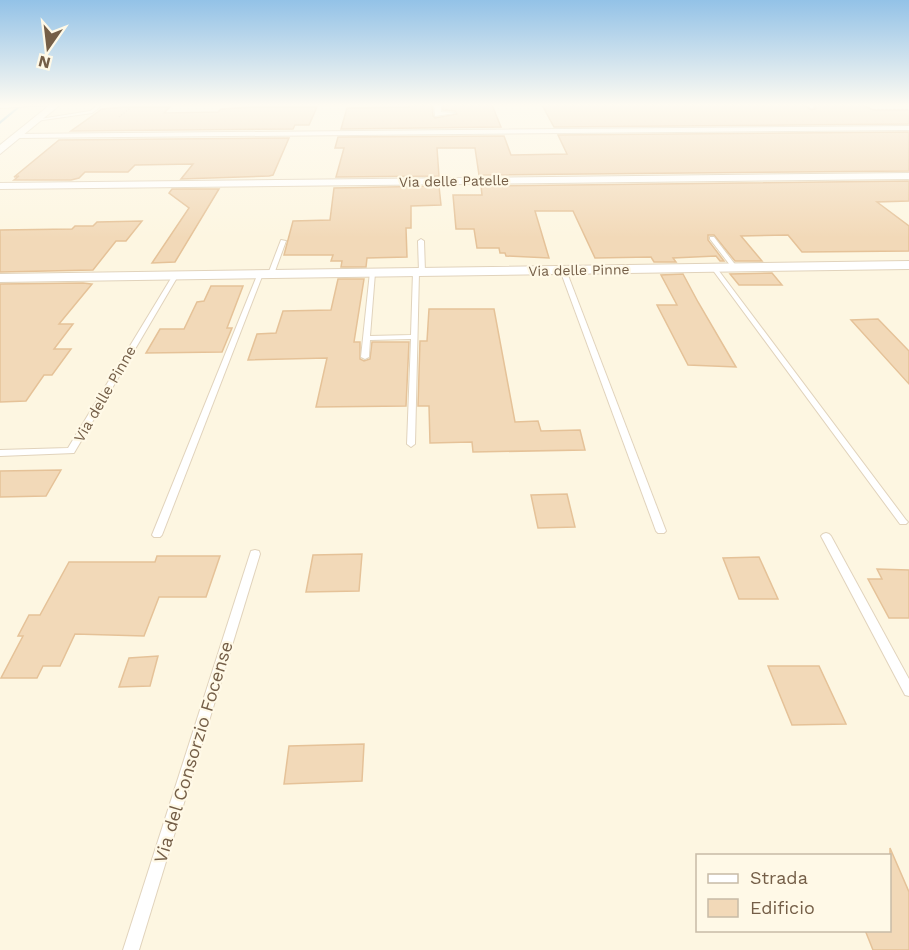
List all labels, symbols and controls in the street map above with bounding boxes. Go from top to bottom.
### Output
north arrow [18,18,78,78]
text: N [36,51,53,73]
street label: Via delle Patelle [399,172,509,190]
street label: Via delle Pinne [528,261,630,279]
street label: Via delle Pinne [70,343,140,445]
street label: Via del Consorzio Focense [149,639,237,865]
legend [696,854,891,932]
text: Strada [750,867,808,888]
text: Edificio [750,897,815,918]

